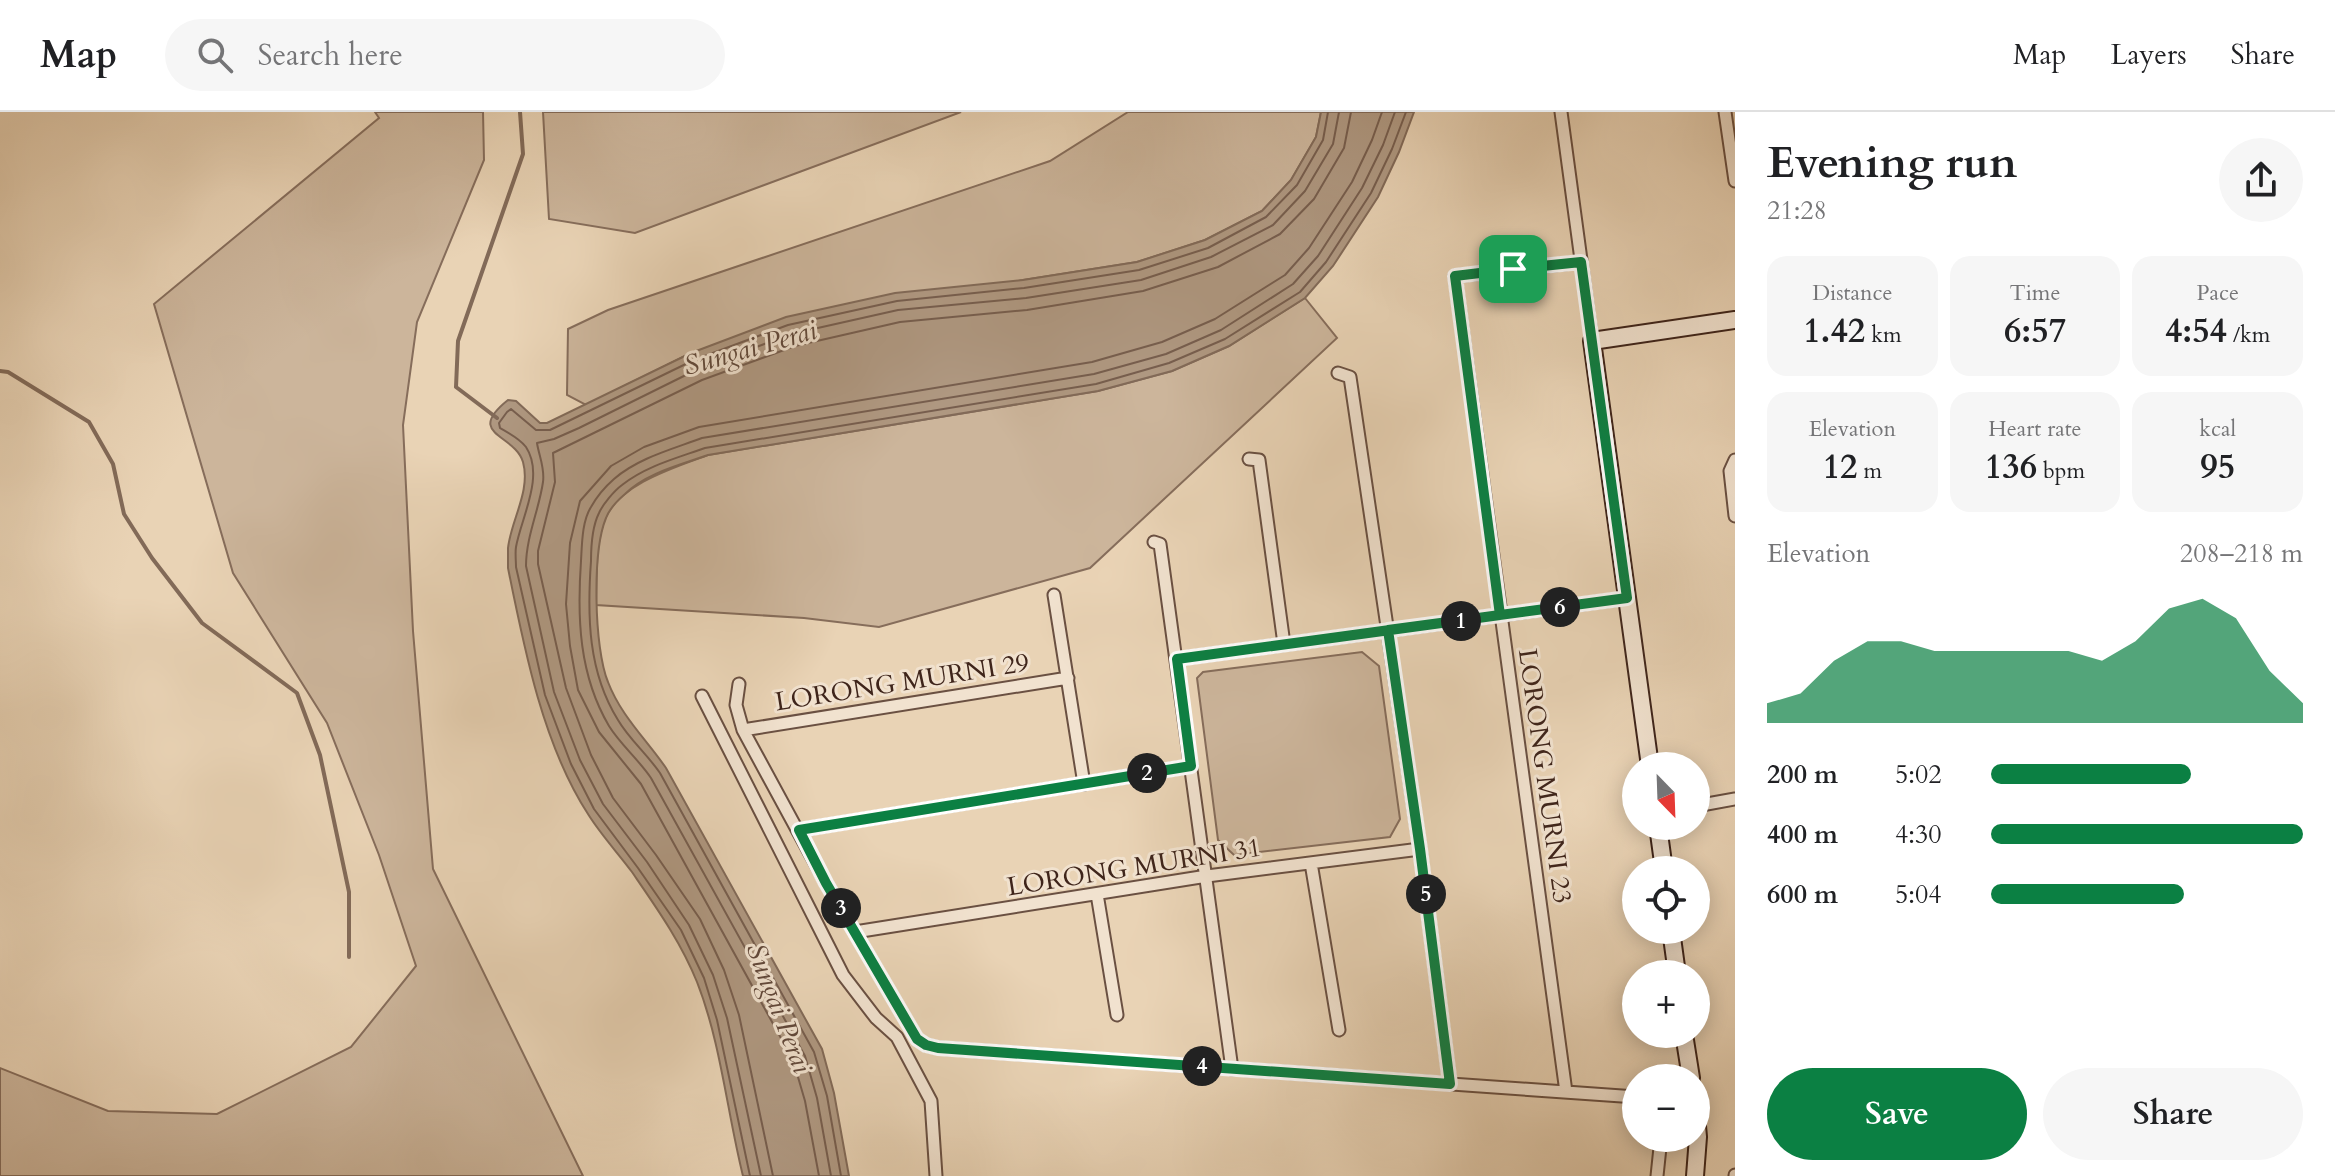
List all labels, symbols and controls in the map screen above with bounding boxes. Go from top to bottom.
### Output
search box [165,19,725,91]
text: Map [40,29,117,81]
icon: search [193,33,237,77]
text: Search here [257,35,403,76]
text: Map [2013,36,2066,74]
text: Layers [2110,36,2187,74]
text: Share [2231,36,2295,74]
text: Evening run [1767,133,2017,193]
button: share [2219,138,2303,222]
text: 21:28 [1767,193,1827,228]
pin [1479,235,1547,303]
icon: arrive [1491,247,1535,291]
text: Distance [1812,278,1893,308]
text: Time [2010,278,2060,308]
text: Pace [2196,278,2239,308]
text: 1.42 [1803,308,1865,354]
text: 6:57 [2004,308,2066,354]
text: 4:54 [2165,308,2227,354]
water label: Sungai Perai [679,311,821,385]
text: km [1865,320,1902,350]
text: /km [2227,320,2270,350]
text: Elevation [1809,414,1896,444]
text: Heart rate [1988,414,2082,444]
text: kcal [2199,414,2236,444]
text: 12 [1823,444,1857,490]
text: 136 [1985,444,2037,490]
text: 95 [2200,444,2235,490]
text: m [1857,456,1882,486]
text: bpm [2037,456,2085,486]
text: Elevation [1767,536,1870,571]
text: 208–218 m [2180,536,2303,571]
pin: 6 [1540,587,1580,627]
text: 6 [1554,592,1566,622]
pin: 1 [1441,601,1481,641]
text: 1 [1455,606,1467,636]
street label: LORONG MURNI 29 [772,645,1032,719]
street label: LORONG MURNI 23 [1510,646,1580,906]
north arrow [1622,752,1710,840]
map controls [1622,752,1710,1152]
pin: 2 [1127,753,1167,793]
text: 200 m [1767,757,1838,792]
text: 5:02 [1895,757,1942,792]
text: 2 [1141,758,1153,788]
text: 400 m [1767,817,1838,852]
text: 4:30 [1895,817,1942,852]
street label: LORONG MURNI 31 [1004,830,1264,904]
button: locate [1622,856,1710,944]
pin: 5 [1406,874,1446,914]
text: 600 m [1767,877,1838,912]
text: 5:04 [1895,877,1942,912]
text: 5 [1420,879,1432,909]
pin: 3 [821,888,861,928]
text: 3 [835,893,847,923]
water label: Sungai Perai [737,937,821,1079]
button: + [1622,960,1710,1048]
pin: 4 [1182,1046,1222,1086]
text: 4 [1196,1051,1208,1081]
button: − [1622,1064,1710,1152]
button: Save [1767,1068,2027,1160]
button: Share [2043,1068,2303,1160]

